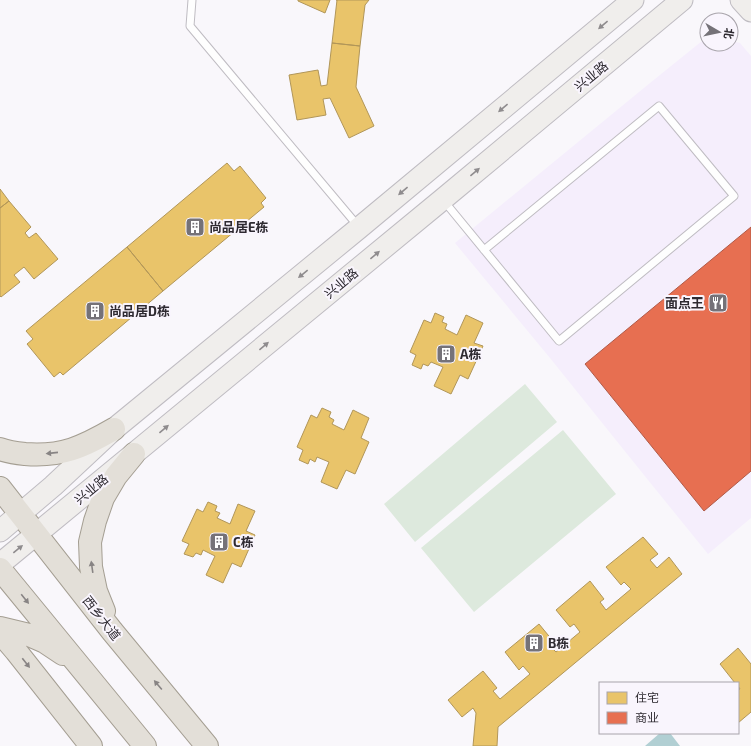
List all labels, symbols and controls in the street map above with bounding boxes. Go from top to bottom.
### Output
north arrow [699,12,739,52]
one-way arrow [598,20,609,29]
text: 北 [722,27,737,40]
street label: 兴业路 [571,57,611,95]
one-way arrow [498,103,509,112]
one-way arrow [470,167,481,176]
one-way arrow [398,186,408,195]
building icon: 尚品居E栋 [184,216,206,238]
place label: 尚品居E栋 [209,219,269,235]
one-way arrow [370,250,381,259]
street label: 兴业路 [321,264,361,302]
one-way arrow [297,269,308,278]
restaurant icon: 面点王 [707,292,729,314]
place label: 面点王 [665,295,704,311]
building icon: 尚品居D栋 [84,300,106,322]
place label: 尚品居D栋 [109,303,170,319]
one-way arrow [259,342,270,351]
building icon: A栋 [435,343,457,365]
place label: A栋 [460,346,482,362]
one-way arrow [159,425,169,434]
one-way arrow [46,450,58,457]
street label: 兴业路 [71,470,111,508]
building icon: C栋 [208,531,230,553]
place label: C栋 [233,534,254,550]
one-way arrow [13,545,24,554]
one-way arrow [89,561,95,573]
one-way arrow [20,593,29,604]
street label: 西乡大道 [80,593,124,643]
building icon: B栋 [523,632,545,654]
place label: B栋 [548,635,569,651]
one-way arrow [22,658,30,669]
one-way arrow [153,680,162,691]
legend [599,682,739,734]
text: 住宅 [635,690,659,704]
text: 商业 [635,710,659,724]

